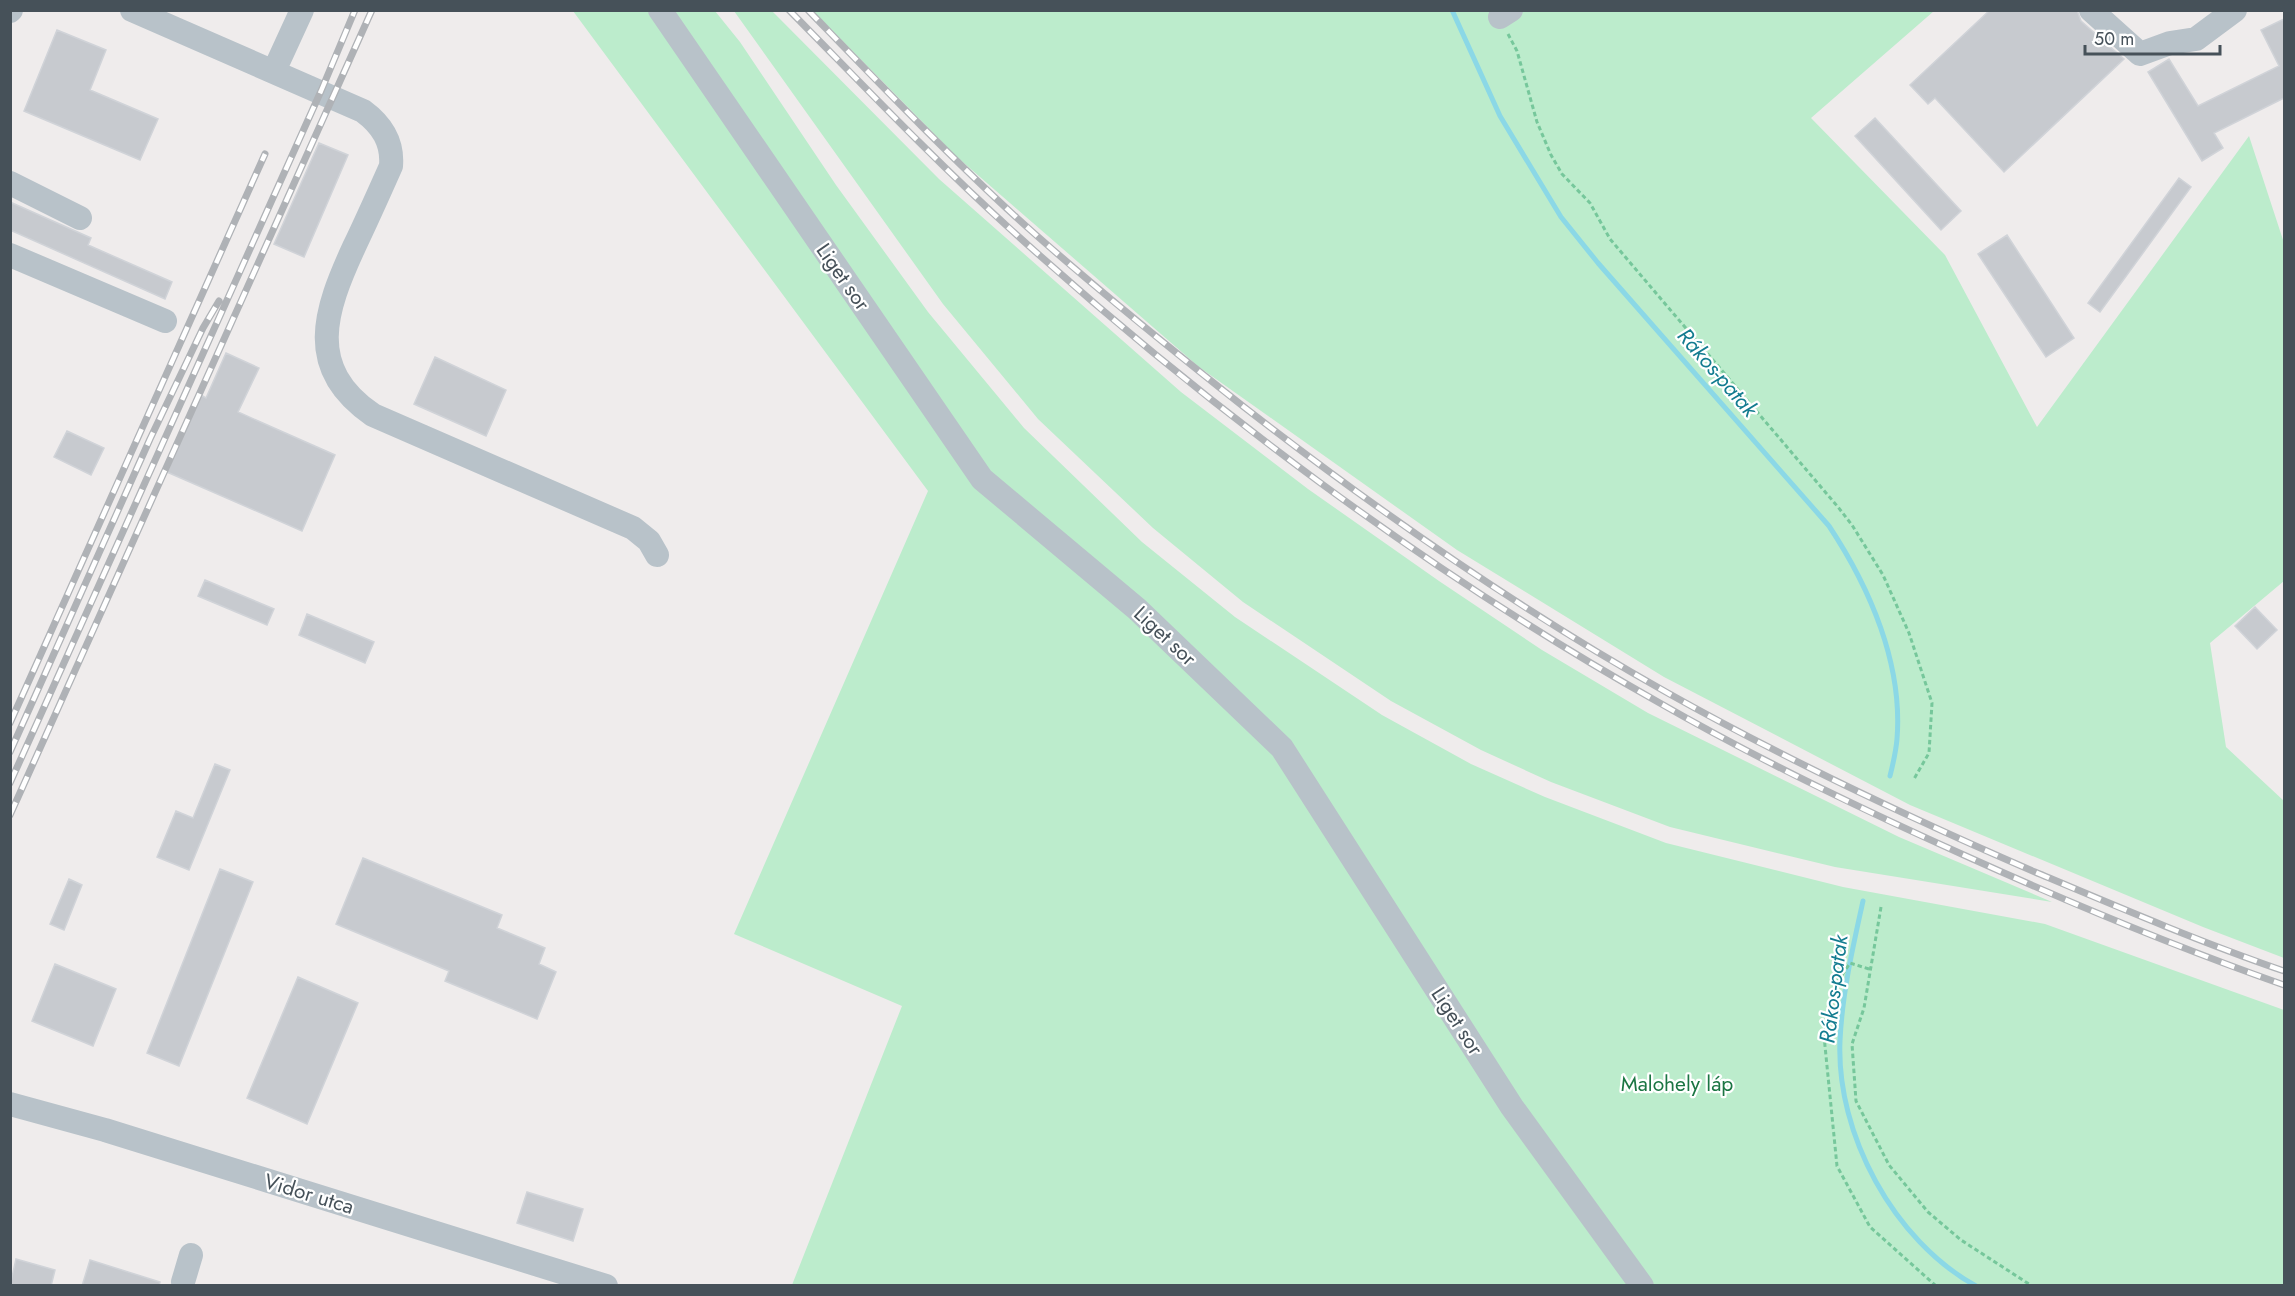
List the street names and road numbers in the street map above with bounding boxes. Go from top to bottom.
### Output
street label: Liget sor [809,237,878,317]
street label: Liget sor [1127,599,1204,673]
street label: Liget sor [1424,981,1491,1062]
street label: Vidor utca [260,1166,358,1222]

